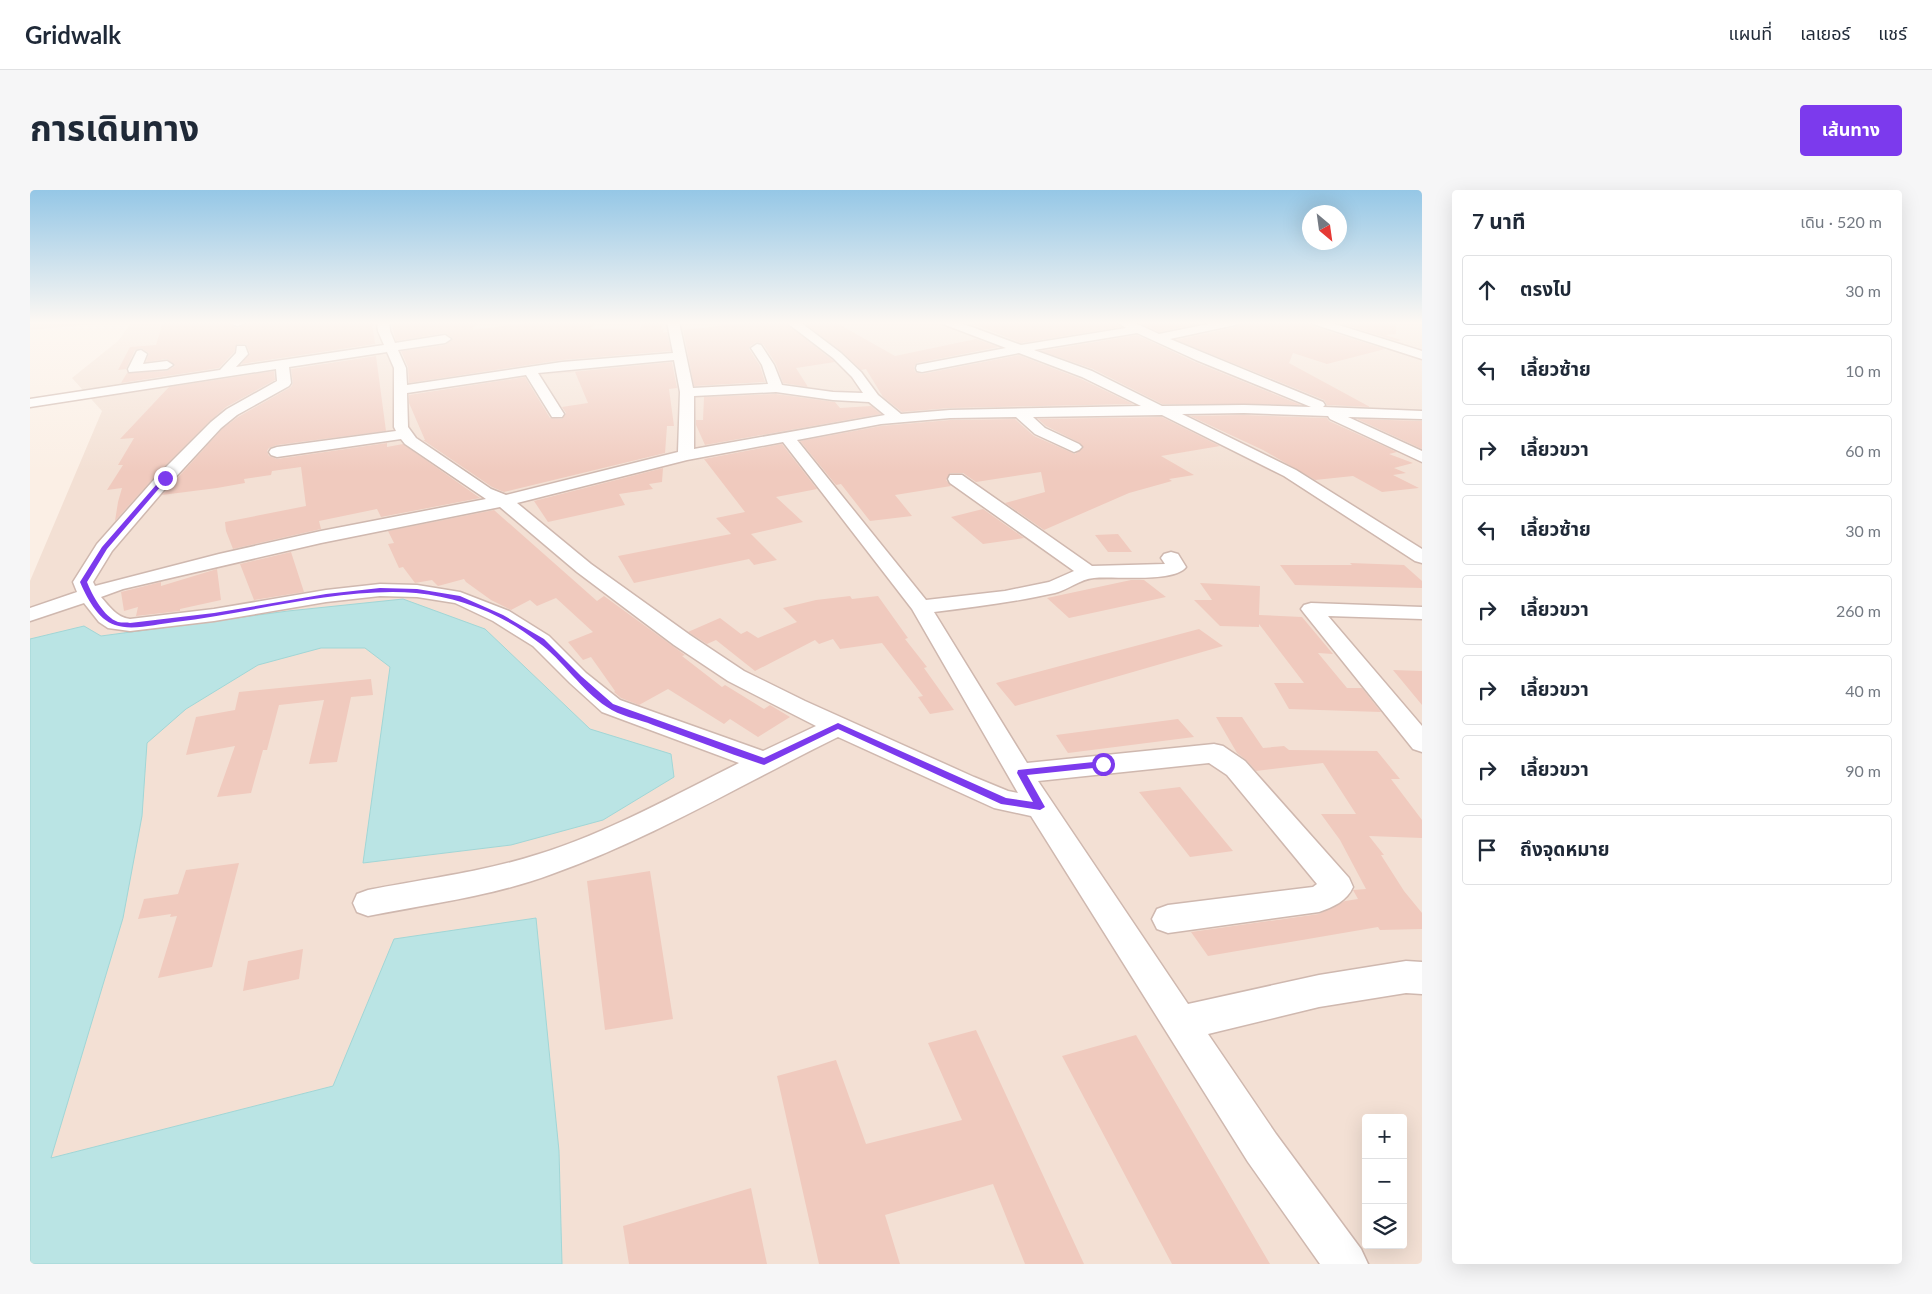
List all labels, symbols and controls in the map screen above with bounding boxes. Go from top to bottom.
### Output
text: Gridwalk [25,20,121,49]
text: แผนที่ [1728,22,1772,44]
text: เลเยอร์ [1800,22,1850,44]
text: แชร์ [1878,22,1907,44]
button: เส้นทาง [1800,105,1902,156]
text: การเดินทาง [30,106,199,148]
north arrow [1302,205,1347,250]
text: 7 นาที [1472,208,1526,233]
text: เดิน · 520 m [1800,212,1882,231]
icon: ahead [1473,276,1501,304]
text: ตรงไป [1520,277,1572,300]
text: 30 m [1845,281,1881,300]
icon: left [1473,356,1501,384]
text: เลี้ยวซ้าย [1520,357,1591,380]
text: 10 m [1845,361,1881,380]
icon: right [1473,436,1501,464]
text: เลี้ยวขวา [1520,437,1589,460]
text: 60 m [1845,441,1881,460]
route end [154,467,177,490]
icon: left [1473,516,1501,544]
text: เลี้ยวซ้าย [1520,517,1591,540]
text: 30 m [1845,521,1881,540]
icon: right [1473,596,1501,624]
text: เลี้ยวขวา [1520,597,1589,620]
text: 260 m [1836,601,1881,620]
icon: right [1473,676,1501,704]
text: เลี้ยวขวา [1520,677,1589,700]
text: 40 m [1845,681,1881,700]
route start [1092,753,1115,776]
icon: right [1473,756,1501,784]
text: เลี้ยวขวา [1520,757,1589,780]
text: 90 m [1845,761,1881,780]
icon: arrive [1473,836,1501,864]
text: ถึงจุดหมาย [1520,837,1610,860]
map controls [1362,1114,1407,1249]
button: + [1362,1114,1407,1159]
button: − [1362,1159,1407,1204]
button: layers [1362,1204,1407,1249]

